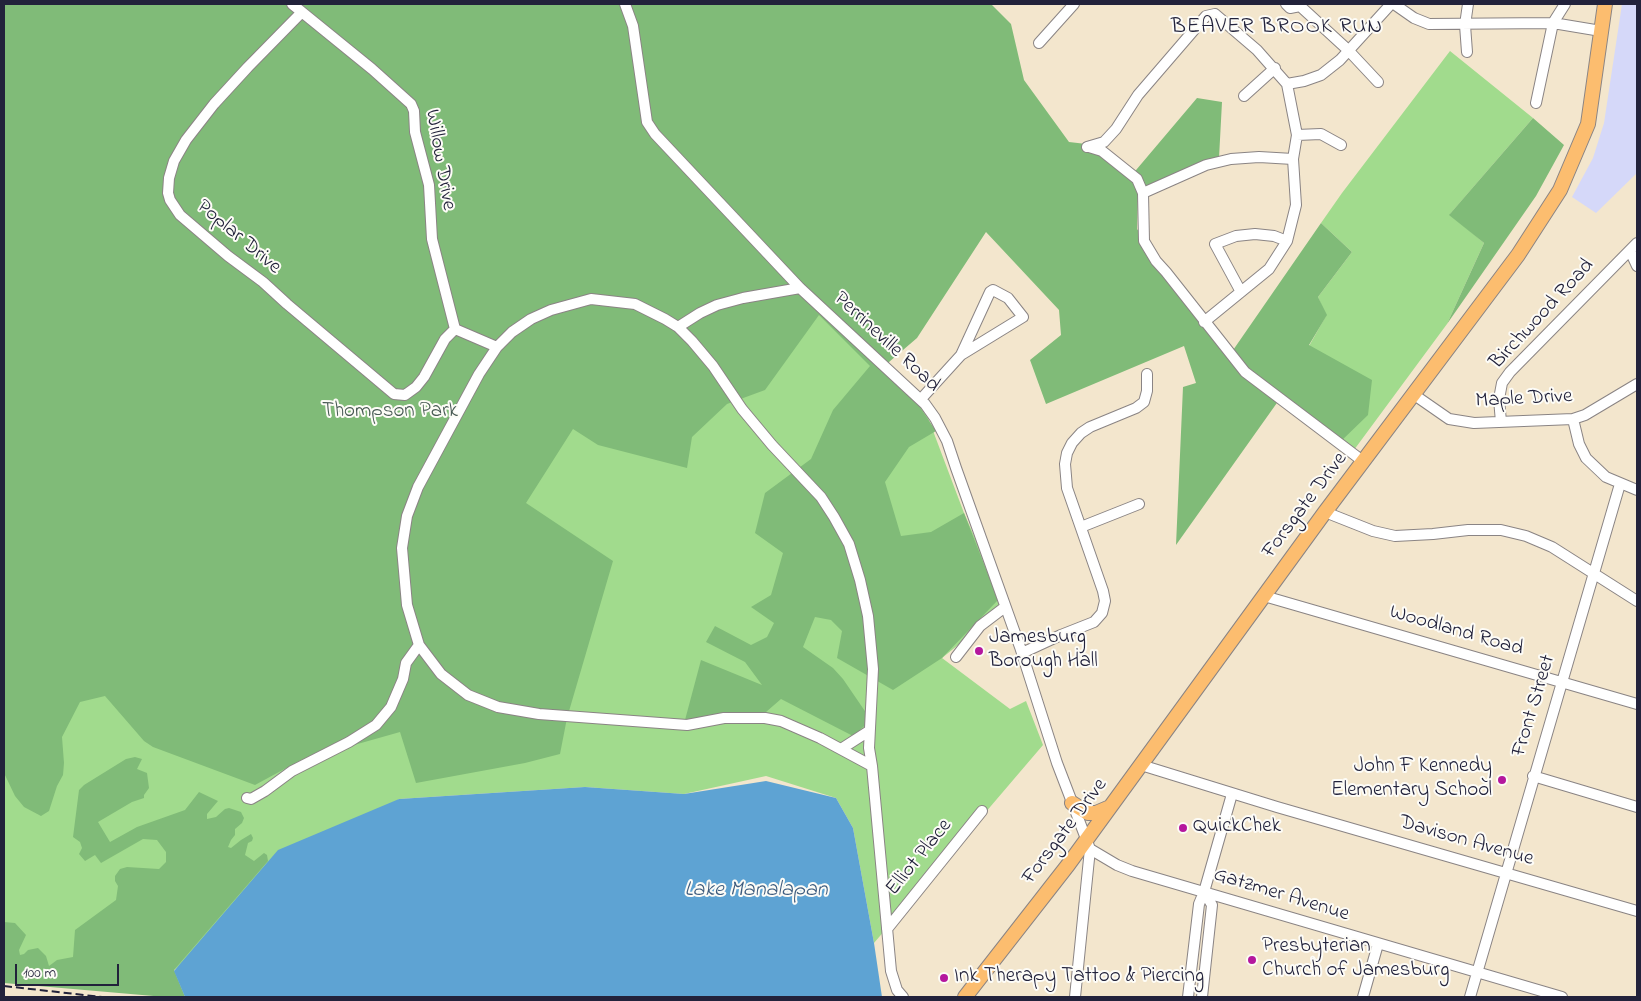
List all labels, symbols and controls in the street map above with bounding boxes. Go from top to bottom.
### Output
district label: BEAVER BROOK RUN [1169,15,1385,41]
street label: Willow Drive [418,108,460,212]
street label: Poplar Drive [190,195,286,281]
street label: Birchwood Road [1485,255,1601,375]
street label: Perrineville Road [828,287,944,399]
street label: Maple Drive [1475,385,1573,415]
park label: Thompson Park [322,400,458,426]
street label: Forsgate Drive [1258,448,1354,564]
street label: Woodland Road [1386,601,1526,663]
place label: Jamesburg Borough Hall [989,626,1098,676]
marker: Jamesburg Borough Hall [973,645,985,657]
street label: Front Street [1508,652,1562,760]
place label: John F Kennedy Elementary School [1331,755,1492,805]
street label: Forsgate Drive [1018,774,1114,890]
marker: John F Kennedy Elementary School [1496,774,1508,786]
street label: Davison Avenue [1396,811,1536,873]
street label: Elliot Place [881,815,959,901]
place label: QuickChek [1193,815,1281,841]
marker: QuickChek [1177,822,1189,834]
street label: Gatzmer Avenue [1210,863,1352,929]
water label: Lake Manalapan [684,878,828,904]
place label: Presbyterian Church of Jamesburg [1262,935,1449,985]
scale bar [18,954,121,986]
marker: Presbyterian Church of Jamesburg [1246,954,1258,966]
text: 100 m [23,962,56,984]
place label: Ink Therapy Tattoo & Piercing [954,965,1204,991]
marker: Ink Therapy Tattoo & Piercing [938,972,950,984]

